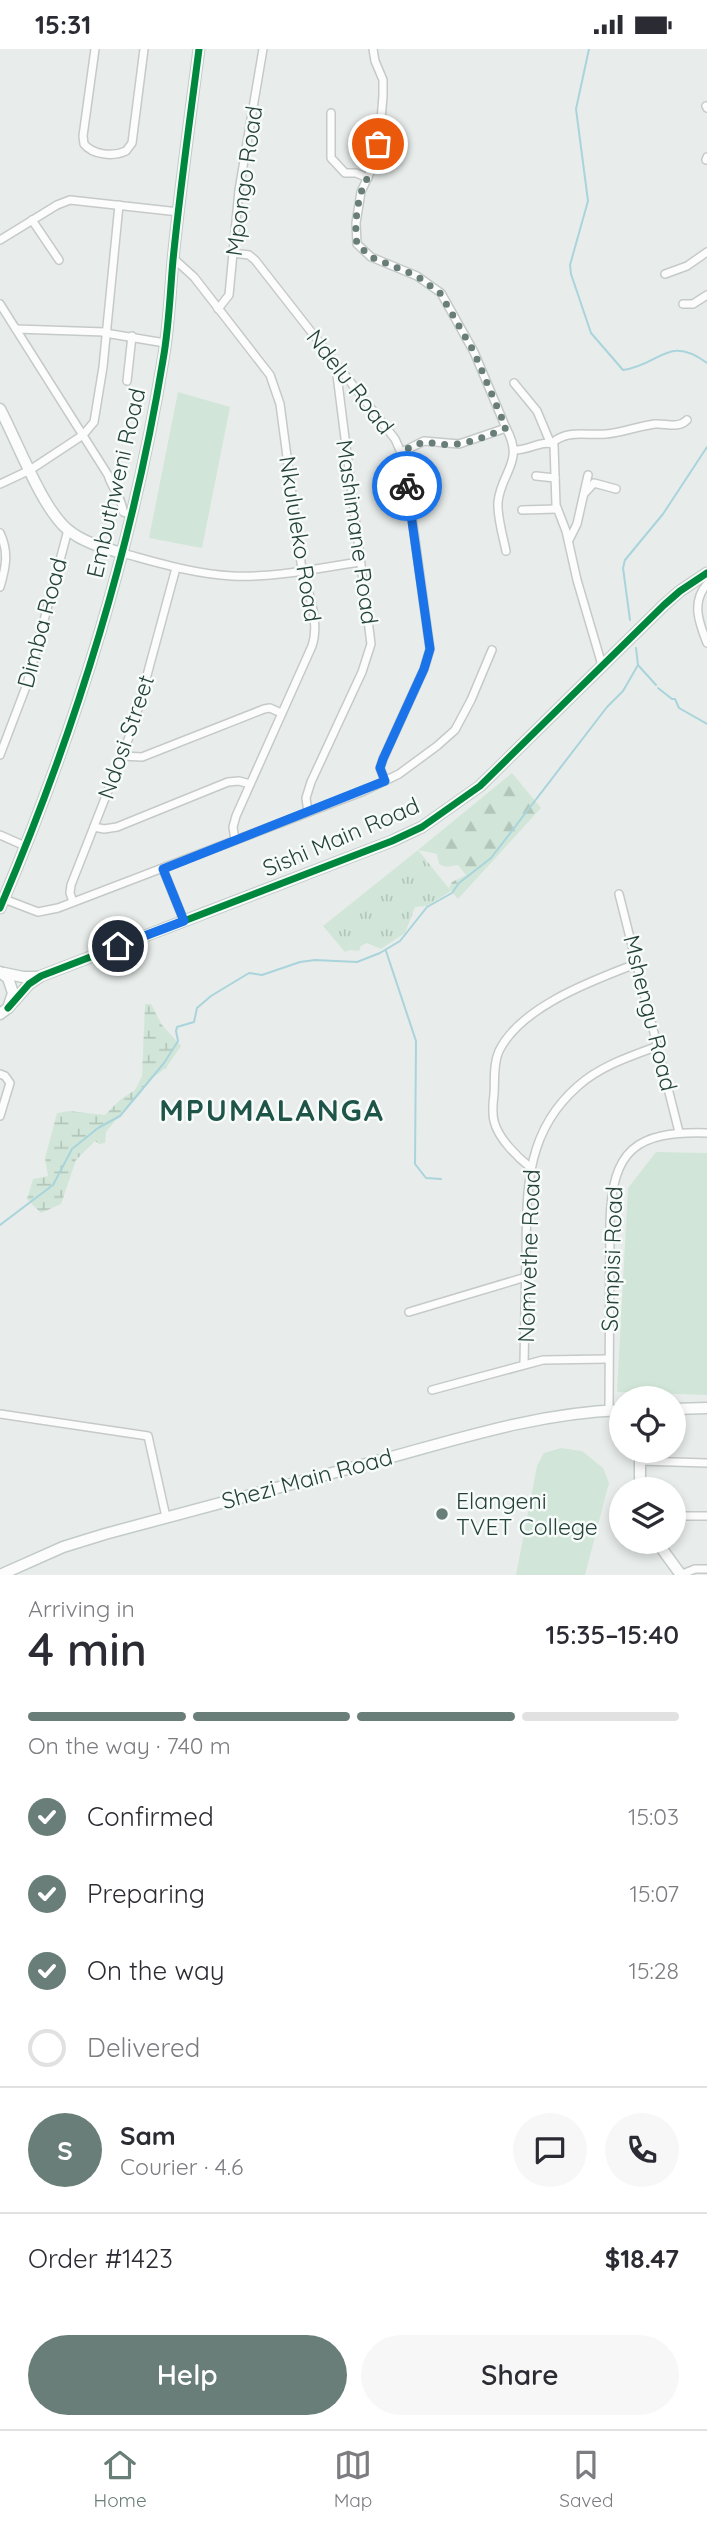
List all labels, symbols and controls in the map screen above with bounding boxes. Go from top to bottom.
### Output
text: 15:31 [35,8,91,41]
street label: Mpongo Road [219,104,268,258]
pin [348,114,408,174]
icon: bag [359,125,397,163]
street label: Ndelu Road [300,323,400,440]
street label: Embuthweni Road [80,385,151,581]
street label: Mashimane Road [330,438,385,626]
courier [372,451,442,521]
street label: Nkululeko Road [273,454,328,624]
icon: bike [388,467,426,505]
street label: Dimba Road [10,555,73,691]
street label: Ndosi Street [91,671,160,803]
street label: Sishi Main Road [258,790,424,883]
pin [88,916,148,976]
icon: home [99,927,137,965]
street label: Mshengu Road [617,932,684,1094]
district label: MPUMALANGA [159,1091,385,1129]
street label: Nomvethe Road [511,1169,546,1343]
street label: Sompisi Road [594,1186,629,1332]
map controls [609,1386,686,1554]
button: locate [609,1386,686,1463]
street label: Shezi Main Road [218,1442,395,1515]
button: layers [609,1477,686,1554]
place label: Elangeni TVET College [456,1486,598,1541]
marker: Elangeni TVET College [434,1506,450,1522]
text: Arriving in [28,1594,135,1623]
text: 15:35–15:40 [546,1618,679,1651]
text: 4 min [28,1620,147,1678]
text: On the way · 740 m [28,1731,231,1760]
icon: check [28,1798,66,1836]
text: Confirmed [87,1800,214,1833]
text: 15:03 [628,1802,679,1831]
icon: check [28,1875,66,1913]
text: Preparing [87,1877,205,1910]
text: 15:07 [629,1879,679,1908]
icon: check [28,1952,66,1990]
text: On the way [87,1954,225,1987]
text: 15:28 [628,1956,679,1985]
text: Delivered [87,2031,200,2064]
button: chat [513,2113,587,2187]
button: phone [605,2113,679,2187]
text: Sam [120,2119,176,2152]
text: S [57,2134,73,2167]
text: Courier · 4.6 [120,2152,243,2181]
text: Order #1423 [28,2242,173,2275]
text: $18.47 [605,2242,679,2275]
button: Help [28,2335,347,2415]
button: Share [361,2335,679,2415]
tab: Home [93,2446,147,2512]
tab: Map [334,2446,372,2512]
tab: Saved [559,2446,614,2512]

